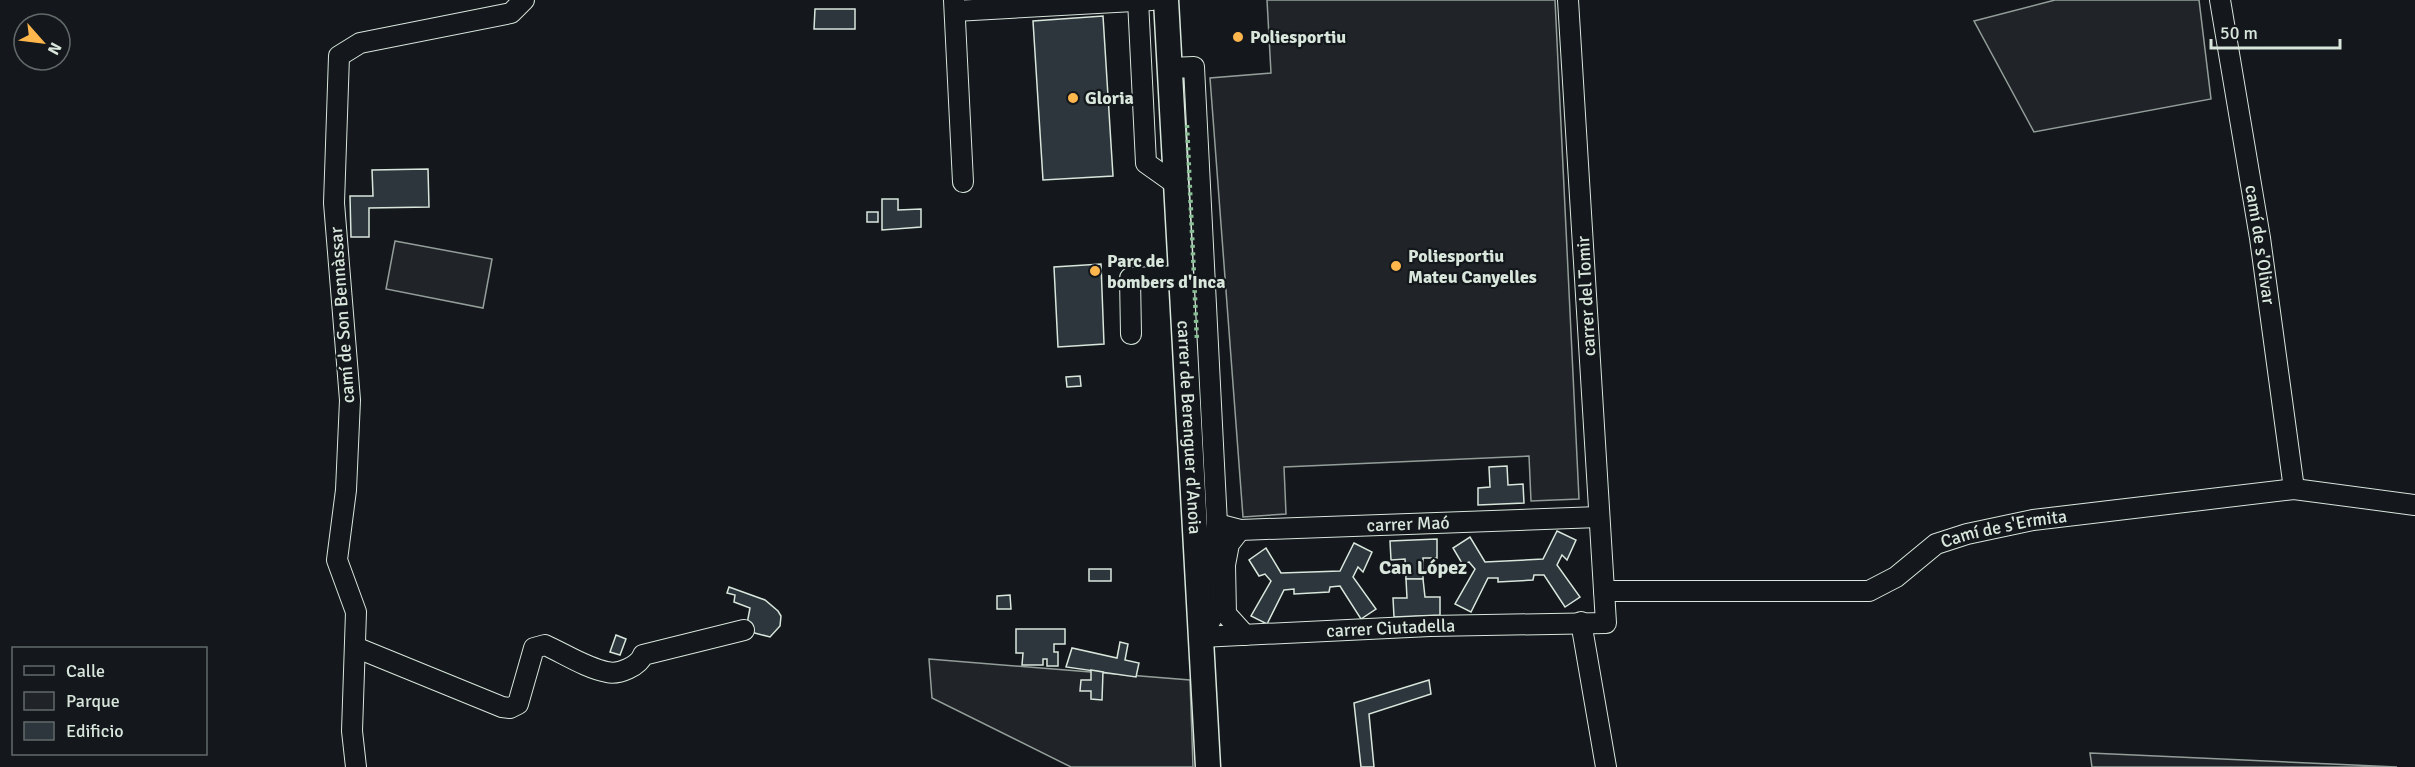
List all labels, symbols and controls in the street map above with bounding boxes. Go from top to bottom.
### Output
north arrow [12,12,72,72]
scale bar [2211,12,2340,50]
text: 50 m [2220,22,2258,44]
place label: Poliesportiu [1250,26,1346,48]
marker: Poliesportiu [1231,30,1245,44]
text: N [43,39,66,58]
place label: Gloria [1085,87,1134,109]
marker: Gloria [1066,91,1080,105]
street label: camí de s'Olivar [2240,183,2280,306]
street label: camí de Son Bennàssar [325,226,359,404]
street label: carrer del Tomir [1572,235,1600,357]
place label: Poliesportiu Mateu Canyelles [1408,245,1537,288]
place label: Parc de bombers d'Inca [1107,250,1225,293]
marker: Poliesportiu Mateu Canyelles [1389,259,1403,273]
marker: Parc de bombers d'Inca [1088,264,1102,278]
street label: carrer de Berenguer d'Anoia [1173,320,1206,535]
street label: Camí de s'Ermita [1938,505,2068,553]
street label: carrer Maó [1366,511,1450,536]
district label: Can López [1379,555,1467,580]
street label: carrer Ciutadella [1326,615,1456,642]
legend [12,647,207,755]
text: Calle [66,660,105,682]
text: Parque [66,690,120,712]
text: Edificio [66,720,124,742]

